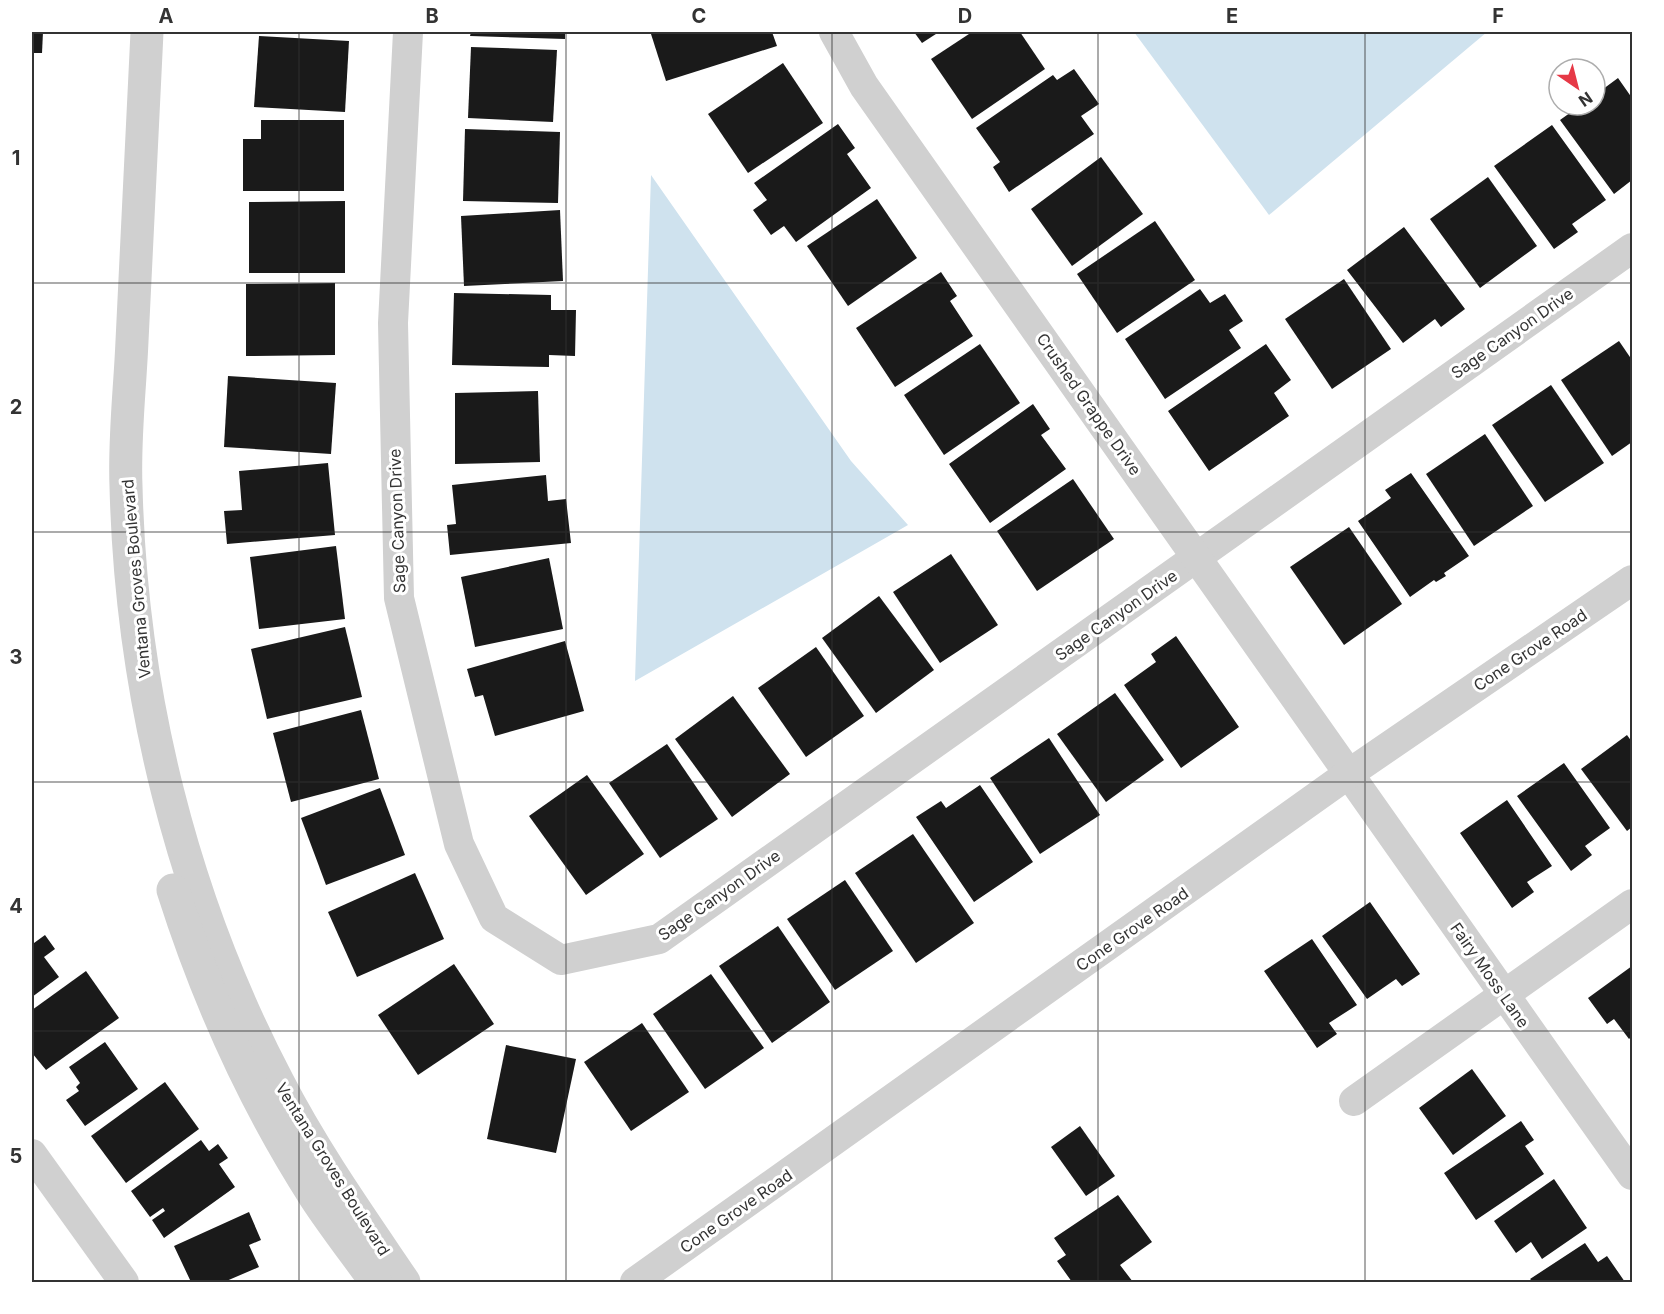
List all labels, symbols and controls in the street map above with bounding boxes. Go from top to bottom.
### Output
text: A [159,4,174,28]
text: B [425,4,439,28]
text: C [692,4,706,28]
text: D [958,4,972,28]
text: E [1226,4,1238,28]
text: F [1492,4,1504,28]
north arrow [1547,57,1607,117]
text: N [1575,88,1596,111]
text: 1 [12,146,20,170]
street label: Sage Canyon Drive [1447,283,1577,383]
street label: Crushed Grappe Drive [1032,329,1146,479]
text: 2 [10,395,22,419]
street label: Sage Canyon Drive [384,448,410,594]
street label: Ventana Groves Boulevard [117,478,155,680]
street label: Sage Canyon Drive [1051,565,1181,665]
street label: Cone Grove Road [1469,605,1591,695]
text: 3 [10,645,22,669]
street label: Sage Canyon Drive [654,845,784,945]
street label: Cone Grove Road [1072,883,1192,975]
text: 4 [9,894,23,918]
street label: Fairy Moss Lane [1446,919,1534,1031]
street label: Ventana Groves Boulevard [272,1079,394,1259]
text: 5 [10,1144,22,1168]
street label: Cone Grove Road [676,1165,796,1257]

